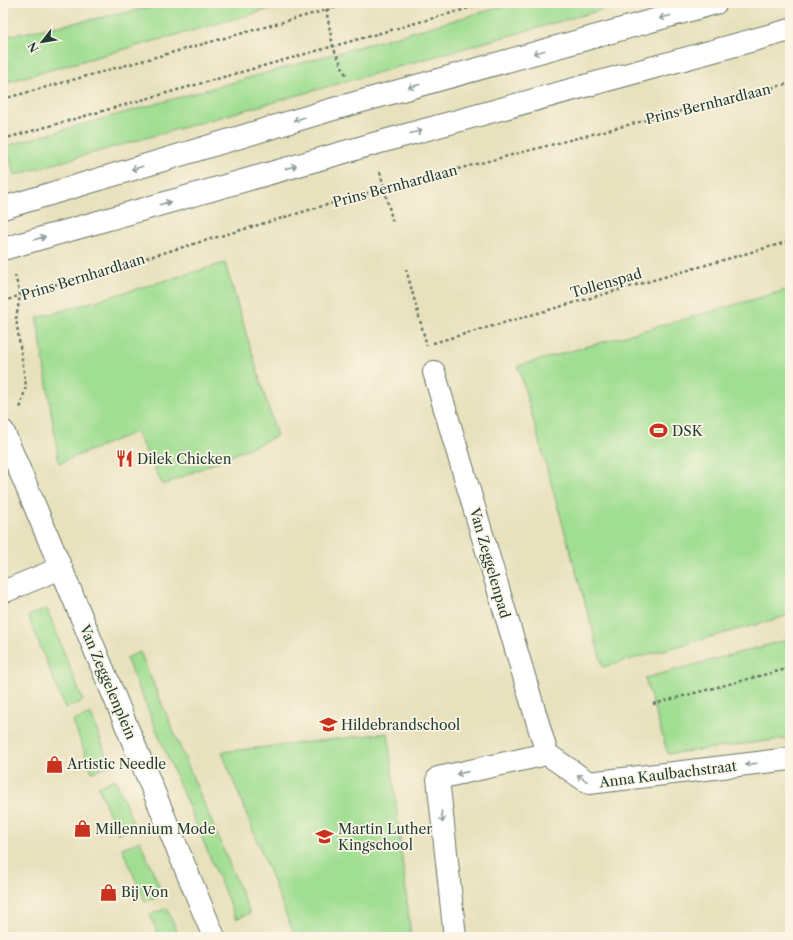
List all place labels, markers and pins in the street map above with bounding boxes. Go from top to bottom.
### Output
sports icon: DSK [649,421,669,441]
place label: DSK [672,422,704,440]
restaurant icon: Dilek Chicken [114,449,134,469]
place label: Dilek Chicken [137,450,232,468]
school or university icon: Hildebrandschool [318,715,338,735]
place label: Hildebrandschool [341,716,460,734]
shop icon: Artistic Needle [44,754,64,774]
place label: Artistic Needle [66,755,166,773]
shop icon: Millennium Mode [72,819,92,839]
place label: Millennium Mode [95,820,216,838]
place label: Martin Luther Kingschool [338,820,432,854]
school or university icon: Martin Luther Kingschool [315,827,335,847]
shop icon: Bij Von [98,882,118,902]
place label: Bij Von [121,883,169,901]

